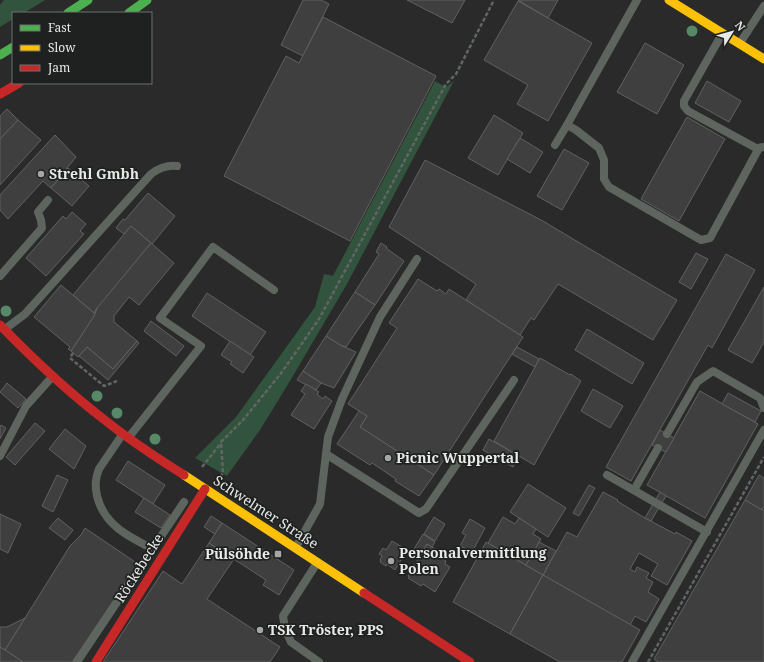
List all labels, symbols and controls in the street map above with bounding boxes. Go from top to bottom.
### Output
legend [12,12,152,84]
north arrow [712,12,752,52]
text: N [732,18,749,34]
text: Fast [48,19,71,36]
text: Slow [48,39,76,56]
text: Jam [47,59,70,76]
place label: Strehl Gmbh [49,164,139,183]
marker: Strehl Gmbh [36,169,46,179]
place label: Picnic Wuppertal [396,448,519,467]
marker: Picnic Wuppertal [383,453,393,463]
street label: Schwelmer Straße [210,471,322,553]
street label: Röckebecke [110,530,167,606]
place label: Personalvermittlung Polen [399,543,547,578]
place label: Pülsöhde [205,544,270,563]
marker: Pülsöhde [273,549,283,559]
marker: Personalvermittlung Polen [386,556,396,566]
place label: TSK Tröster, PPS [268,620,384,639]
marker: TSK Tröster, PPS [255,625,265,635]

